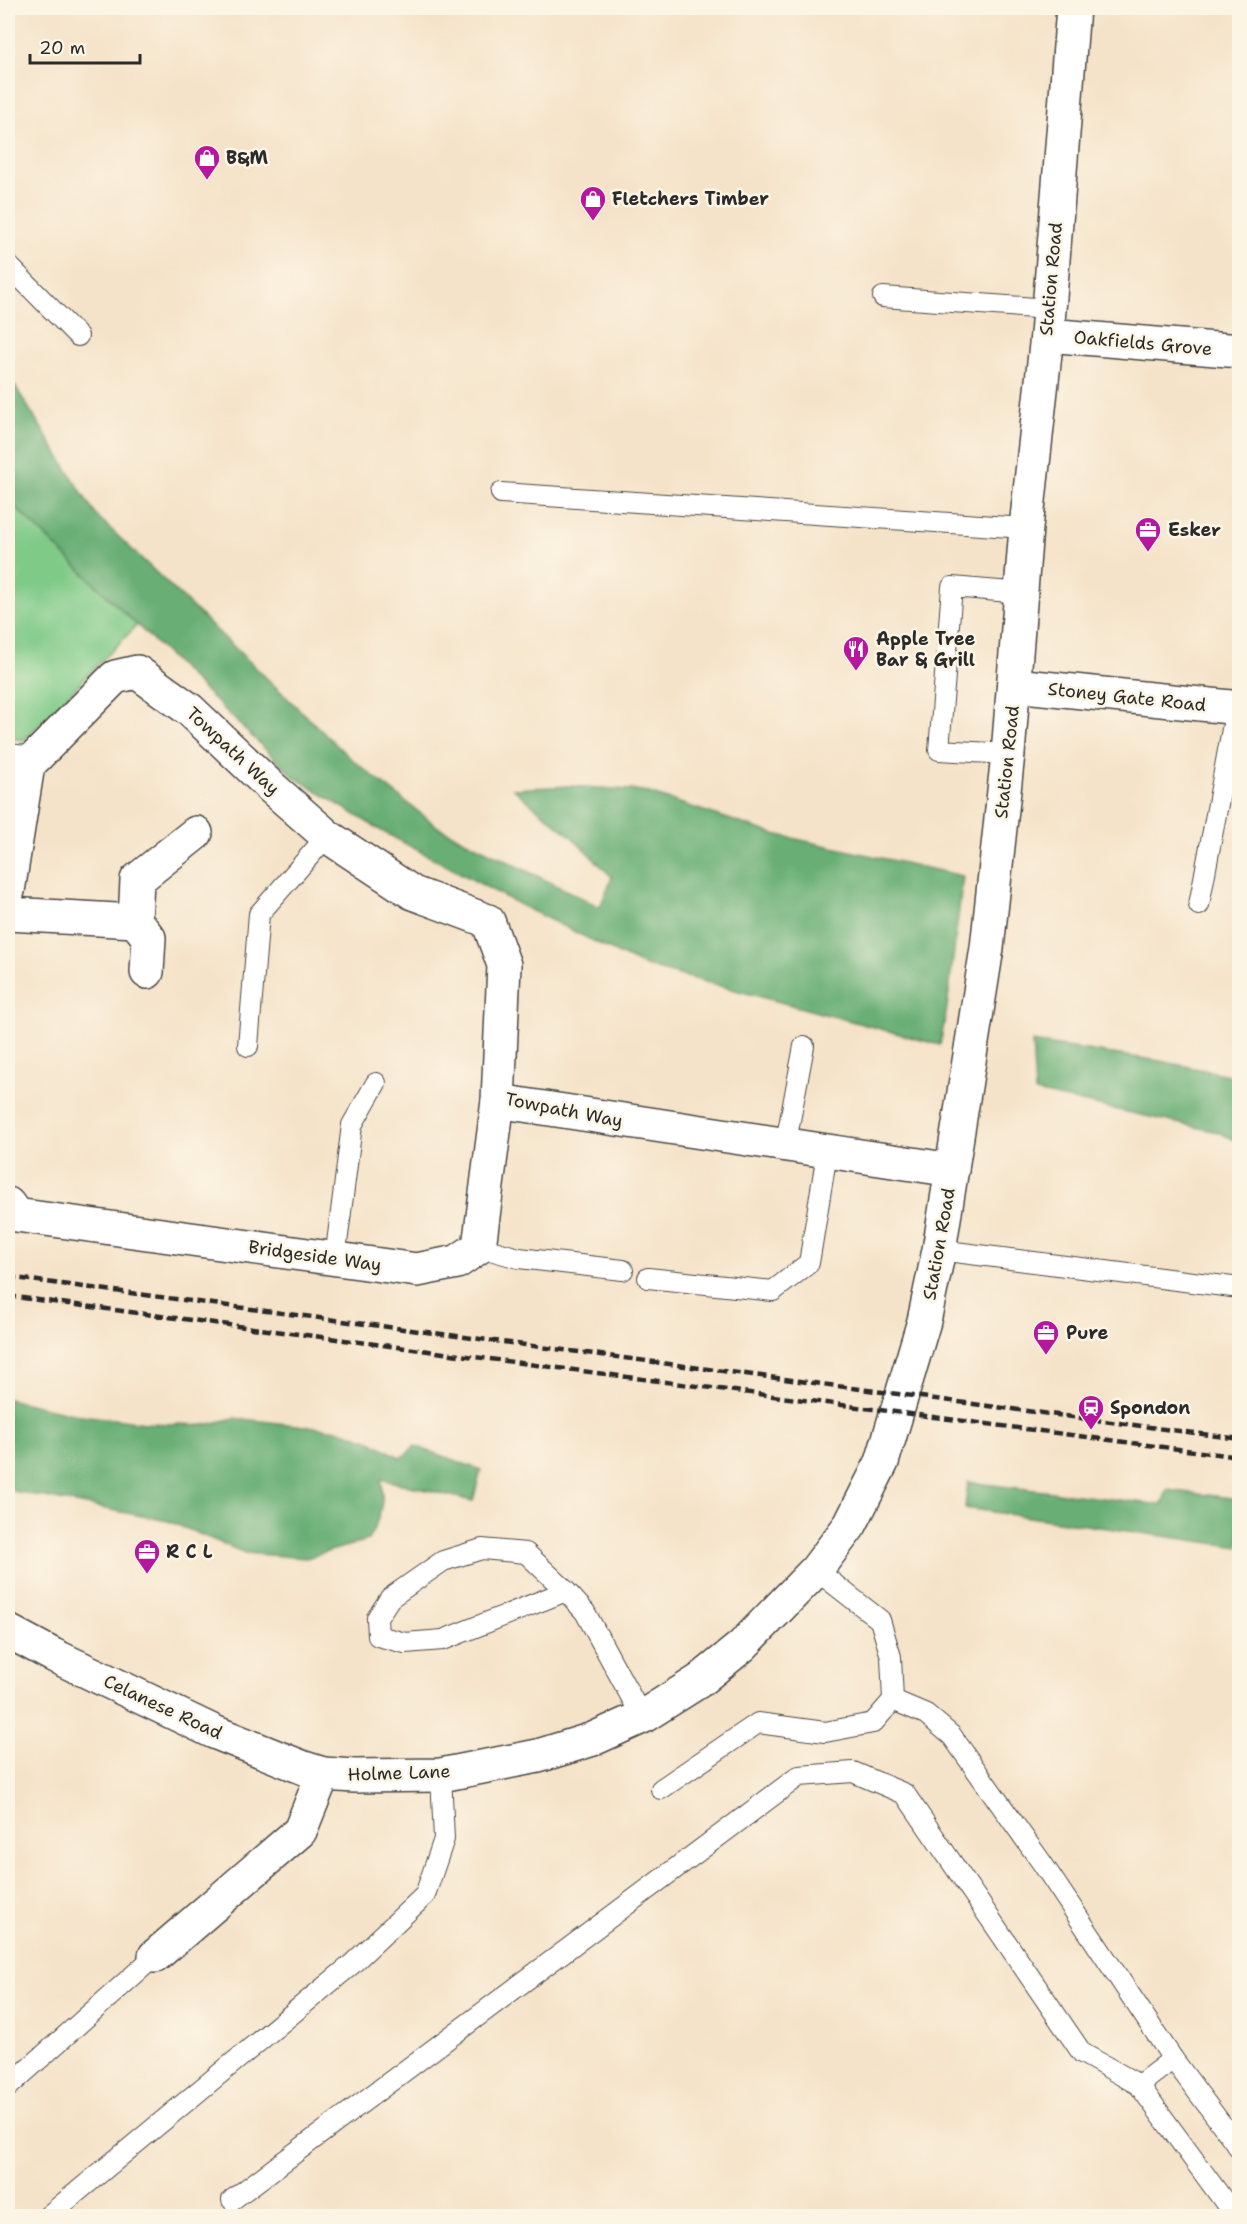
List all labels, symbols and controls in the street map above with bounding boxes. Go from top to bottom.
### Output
scale bar [30,27,140,65]
text: 20 m [39,36,85,60]
shop icon: B&M [192,143,222,181]
place label: B&M [226,146,269,170]
shop icon: Fletchers Timber [578,184,608,222]
place label: Fletchers Timber [612,187,769,211]
street label: Station Road [1034,221,1068,337]
street label: Oakfields Grove [1073,325,1213,361]
office icon: Esker [1133,515,1163,553]
place label: Esker [1168,518,1221,542]
place label: Apple Tree Bar & Grill [876,627,975,672]
restaurant icon: Apple Tree Bar & Grill [841,634,871,672]
street label: Stoney Gate Road [1047,677,1207,717]
street label: Towpath Way [181,702,285,800]
street label: Station Road [989,704,1025,820]
street label: Towpath Way [503,1087,625,1133]
street label: Station Road [917,1186,961,1302]
street label: Bridgeside Way [247,1235,383,1277]
office icon: Pure [1031,1318,1061,1356]
place label: Pure [1066,1321,1108,1345]
station icon: Spondon [1076,1393,1106,1431]
place label: Spondon [1110,1396,1190,1420]
office icon: R C L [132,1537,162,1575]
place label: R C L [166,1540,213,1564]
street label: Celanese Road [100,1669,226,1745]
street label: Holme Lane [347,1759,451,1787]

